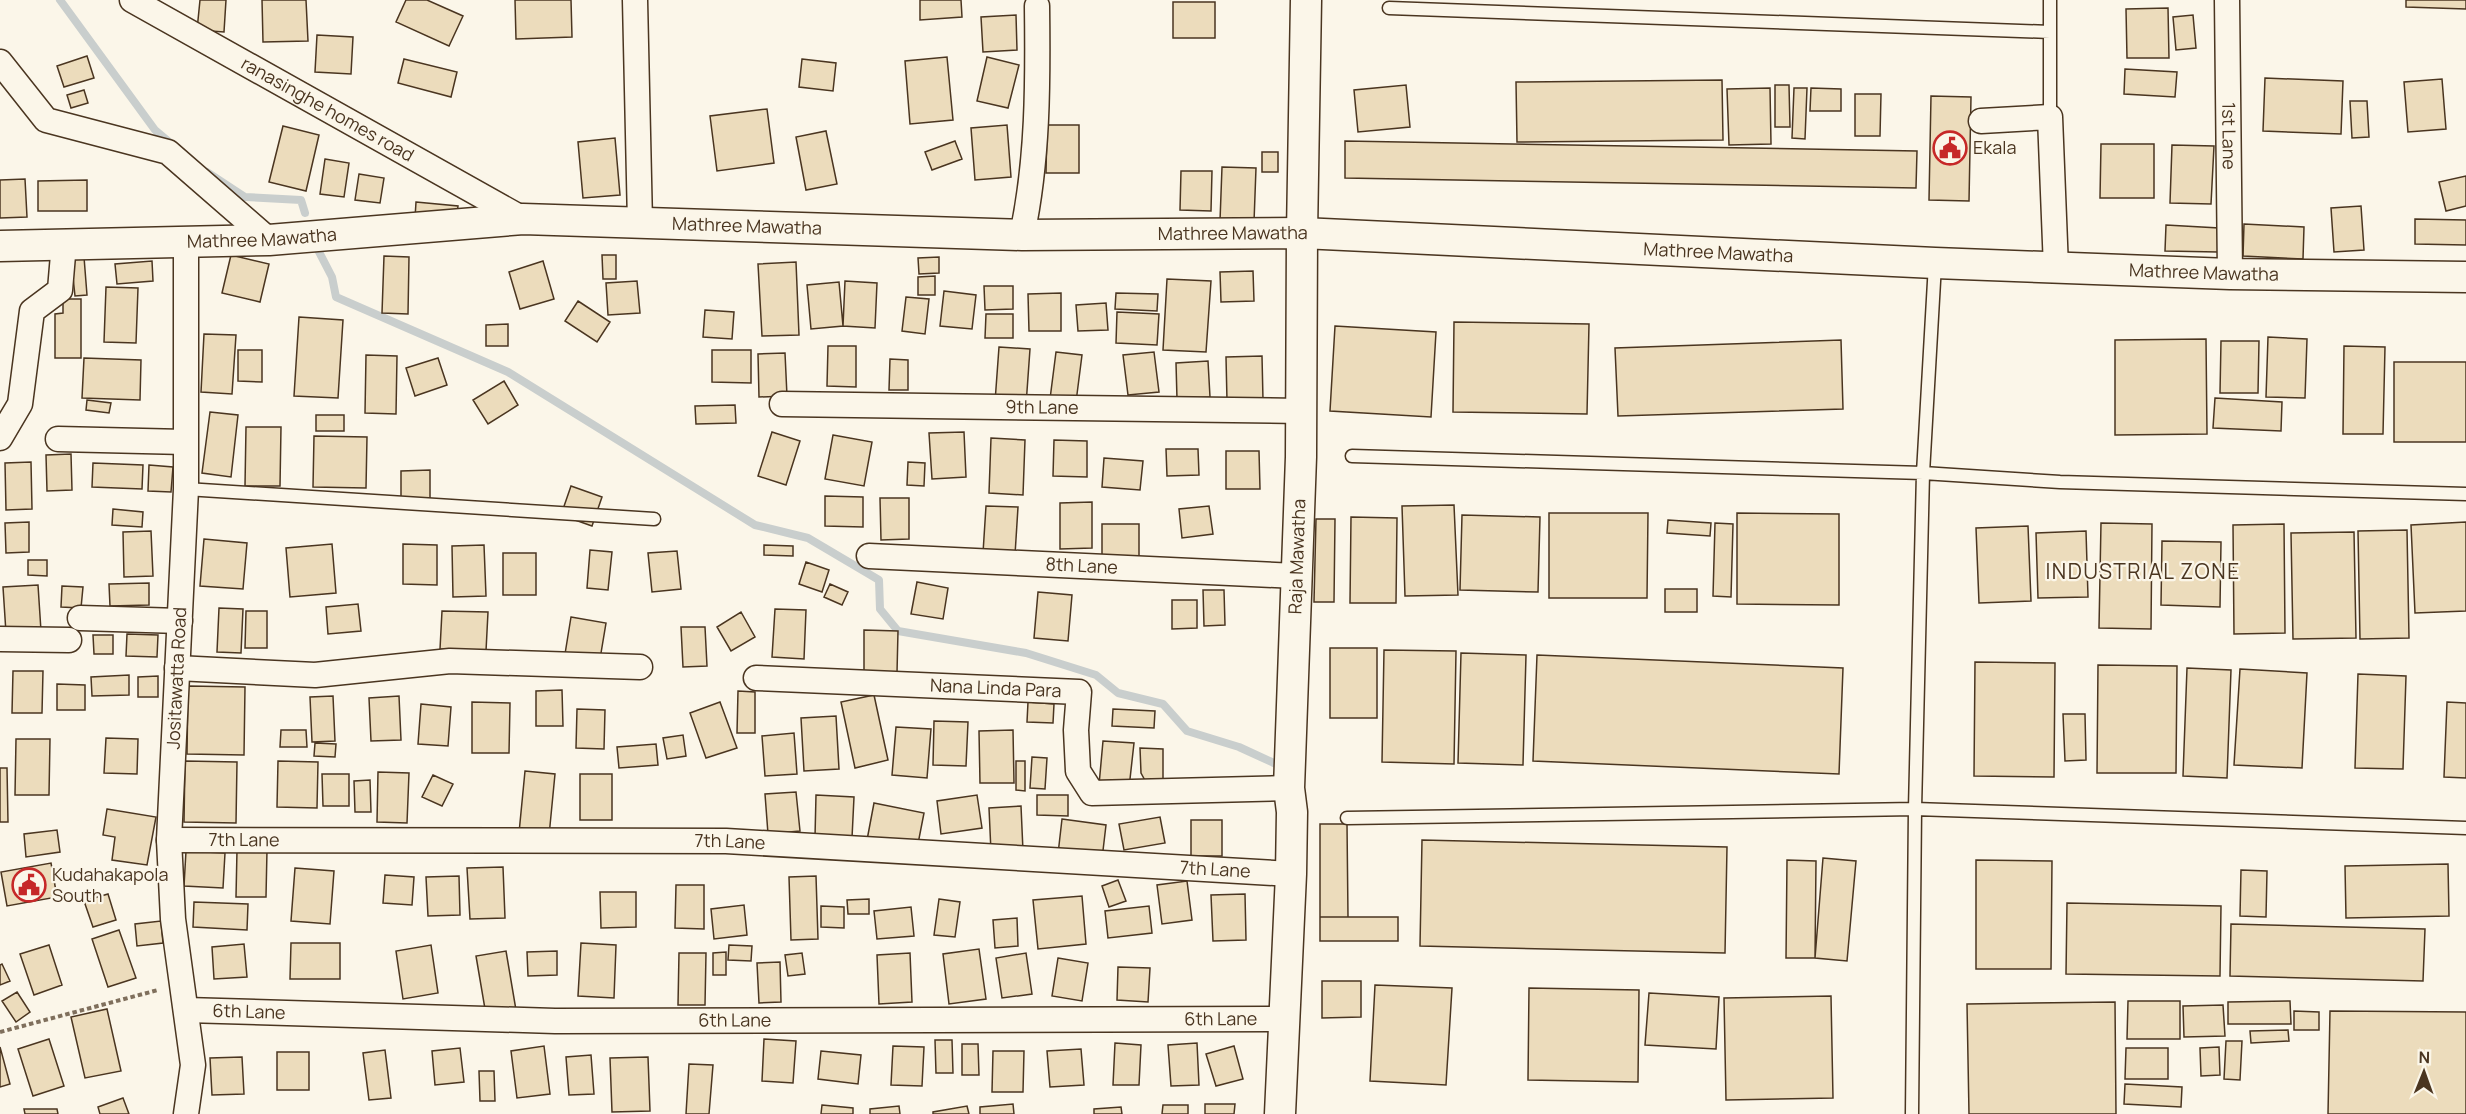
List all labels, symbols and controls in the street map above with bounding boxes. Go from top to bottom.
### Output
street label: ranasinghe homes road [237,51,419,167]
street label: 1st Lane [2217,102,2242,170]
public building icon: Ekala [1932,130,1968,166]
place label: Ekala [1973,135,2016,159]
street label: Mathree Mawatha [672,211,822,240]
street label: Mathree Mawatha [1158,220,1308,245]
street label: Mathree Mawatha [187,221,338,253]
street label: Mathree Mawatha [1643,236,1794,267]
street label: Mathree Mawatha [2129,257,2279,286]
street label: 9th Lane [1005,394,1079,419]
street label: Raja Mawatha [1282,498,1310,615]
street label: 8th Lane [1045,551,1119,579]
district label: INDUSTRIAL ZONE [2045,557,2241,585]
street label: Jositawatta Road [160,606,191,750]
street label: Nana Linda Para [930,673,1062,702]
street label: 7th Lane [209,827,279,851]
street label: 7th Lane [695,828,766,854]
street label: 7th Lane [1179,855,1251,883]
place label: Kudahakapola South [52,862,169,907]
public building icon: Kudahakapola South [11,867,47,903]
street label: 6th Lane [212,998,286,1024]
street label: 6th Lane [1184,1006,1257,1030]
street label: 6th Lane [698,1007,771,1032]
north arrow [2394,1042,2454,1102]
text: N [2418,1046,2430,1068]

